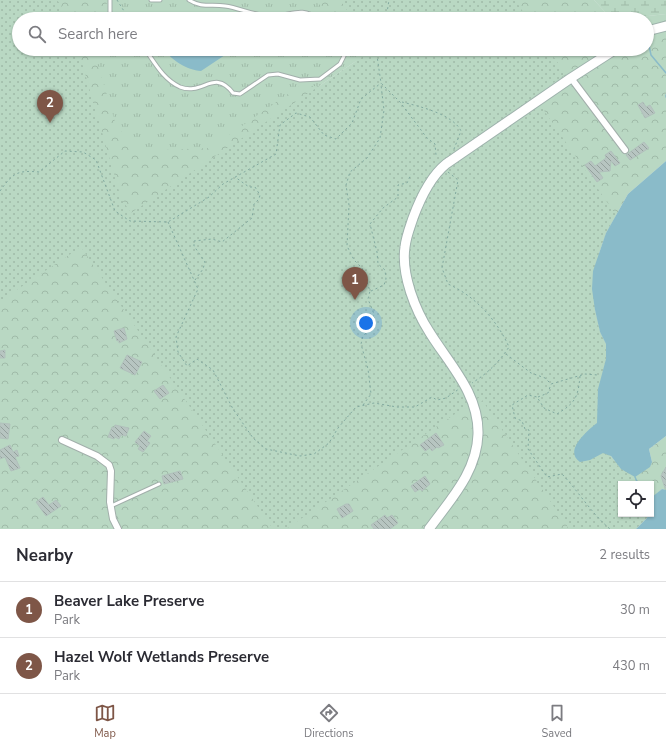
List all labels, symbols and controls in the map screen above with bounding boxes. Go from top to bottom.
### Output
search box [12,12,654,56]
icon: search [26,23,48,45]
text: Search here [58,24,138,44]
pin: 2 [37,90,63,123]
pin: 1 [342,267,368,300]
your location [356,313,376,333]
map controls [618,481,654,517]
button: locate [618,481,654,517]
text: Nearby [16,544,73,567]
text: 2 results [599,546,650,564]
text: Beaver Lake Preserve [54,591,204,611]
text: 1 [25,601,33,619]
text: 30 m [620,601,650,619]
text: Park [54,611,80,629]
text: Hazel Wolf Wetlands Preserve [54,647,269,667]
text: 2 [25,657,33,675]
text: 430 m [612,657,650,675]
text: Park [54,667,80,685]
tab: Map [94,702,116,741]
tab: Directions [304,702,354,741]
tab: Saved [542,702,572,741]

